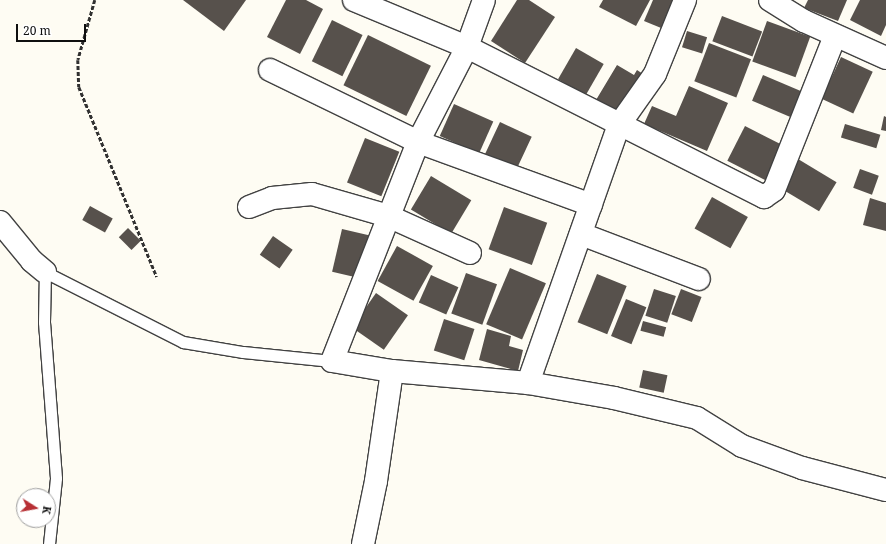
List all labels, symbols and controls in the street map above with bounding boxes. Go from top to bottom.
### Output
scale bar [18,16,88,42]
text: 20 m [23,22,51,39]
north arrow [16,488,56,528]
text: K [39,505,55,516]

